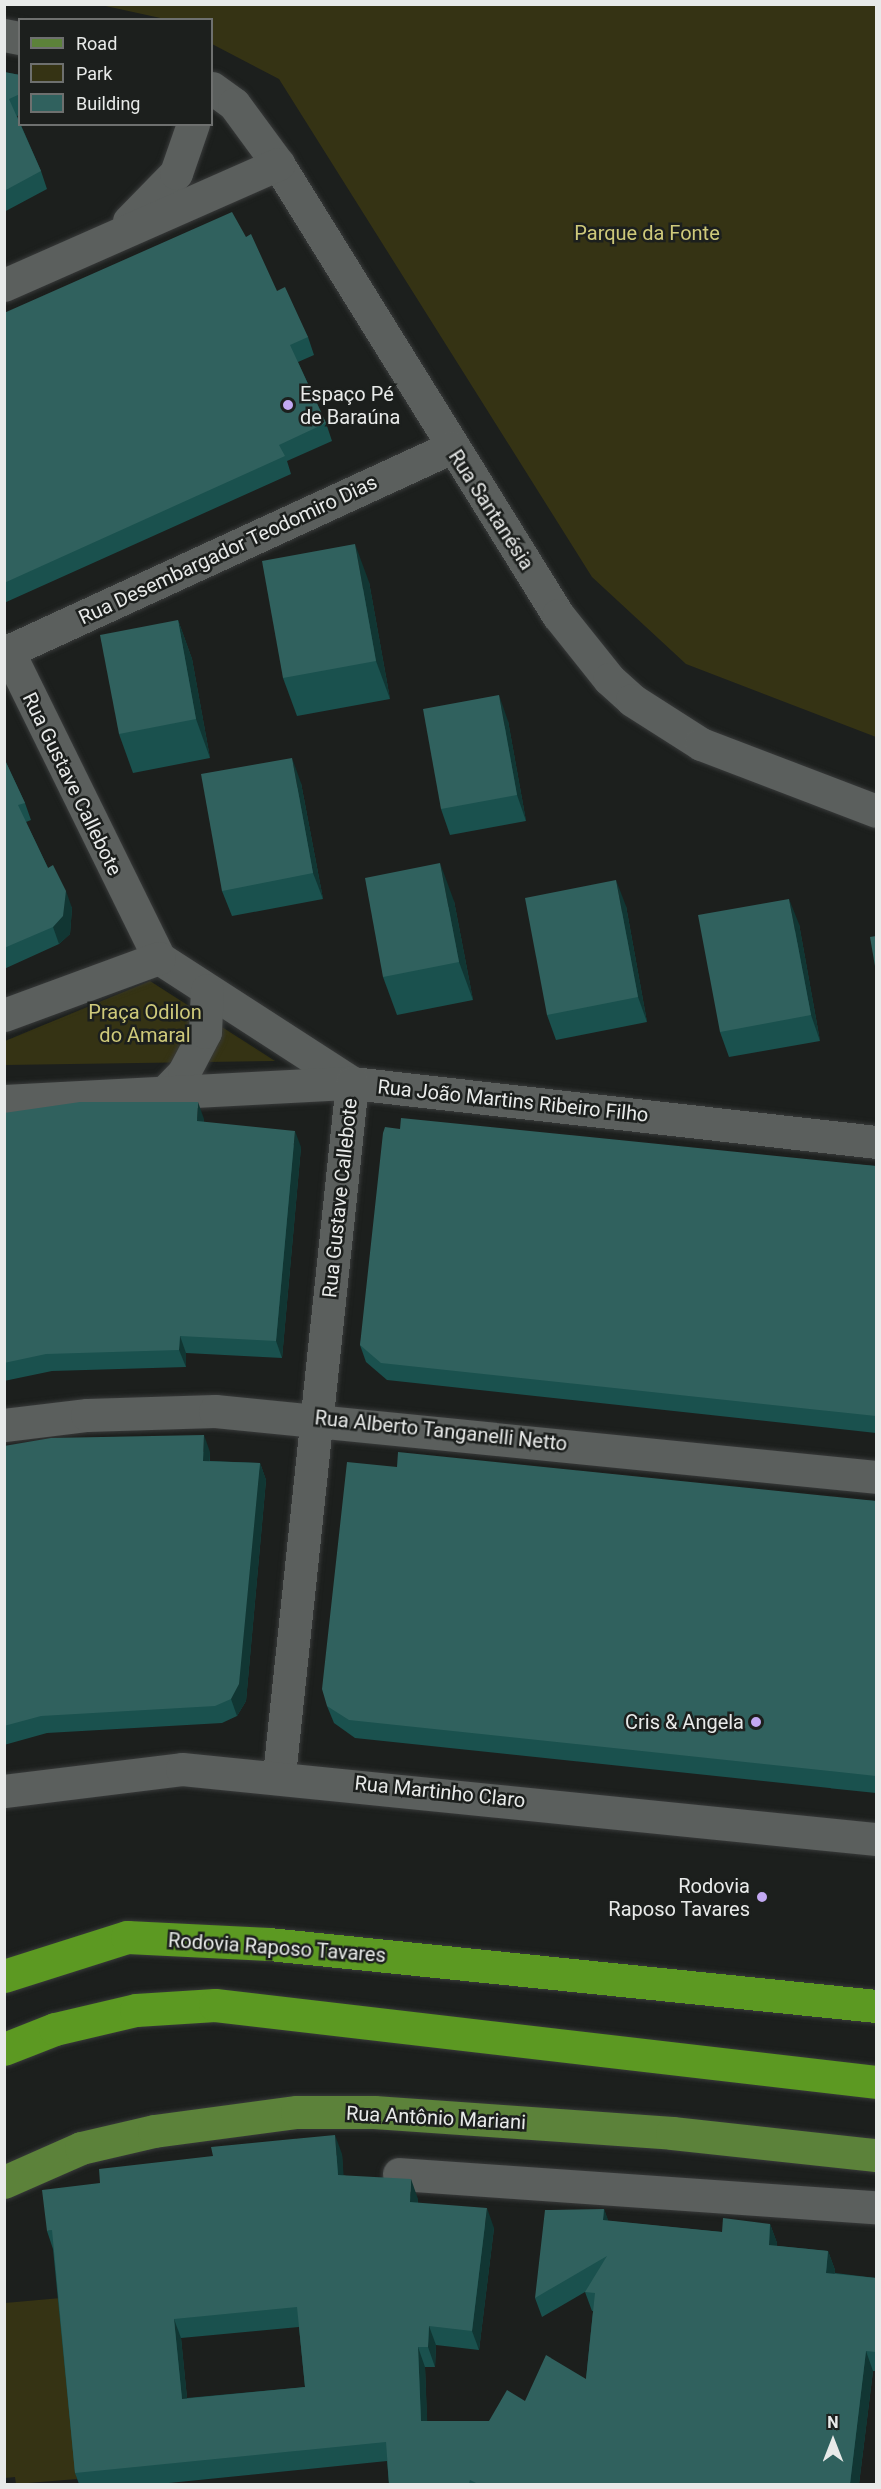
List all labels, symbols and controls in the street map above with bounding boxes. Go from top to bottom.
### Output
legend [18,18,213,126]
text: Road [76,33,117,54]
text: Park [76,63,112,84]
text: Building [76,93,140,114]
park label: Parque da Fonte [574,221,720,245]
place label: Espaço Pé de Baraúna [300,382,400,429]
marker: Espaço Pé de Baraúna [281,398,295,412]
street label: Rua Santanésia [443,446,539,574]
street label: Rua Desembargador Teodomiro Dias [75,470,381,630]
street label: Rua Gustave Callebote [17,689,127,879]
park label: Praça Odilon do Amaral [88,1001,202,1048]
street label: Rua João Martins Ribeiro Filho [376,1075,650,1127]
street label: Rua Gustave Callebote [318,1097,362,1299]
street label: Rua Alberto Tanganelli Netto [313,1406,569,1456]
place label: Cris & Angela [625,1710,744,1734]
marker: Cris & Angela [749,1715,763,1729]
street label: Rua Martinho Claro [354,1771,526,1813]
place label: Rodovia Raposo Tavares [608,1874,750,1921]
marker: Rodovia Raposo Tavares [755,1890,769,1904]
street label: Rodovia Raposo Tavares [167,1928,387,1968]
street label: Rua Antônio Mariani [345,2101,527,2135]
north arrow [803,2411,863,2471]
text: N [827,2413,839,2432]

